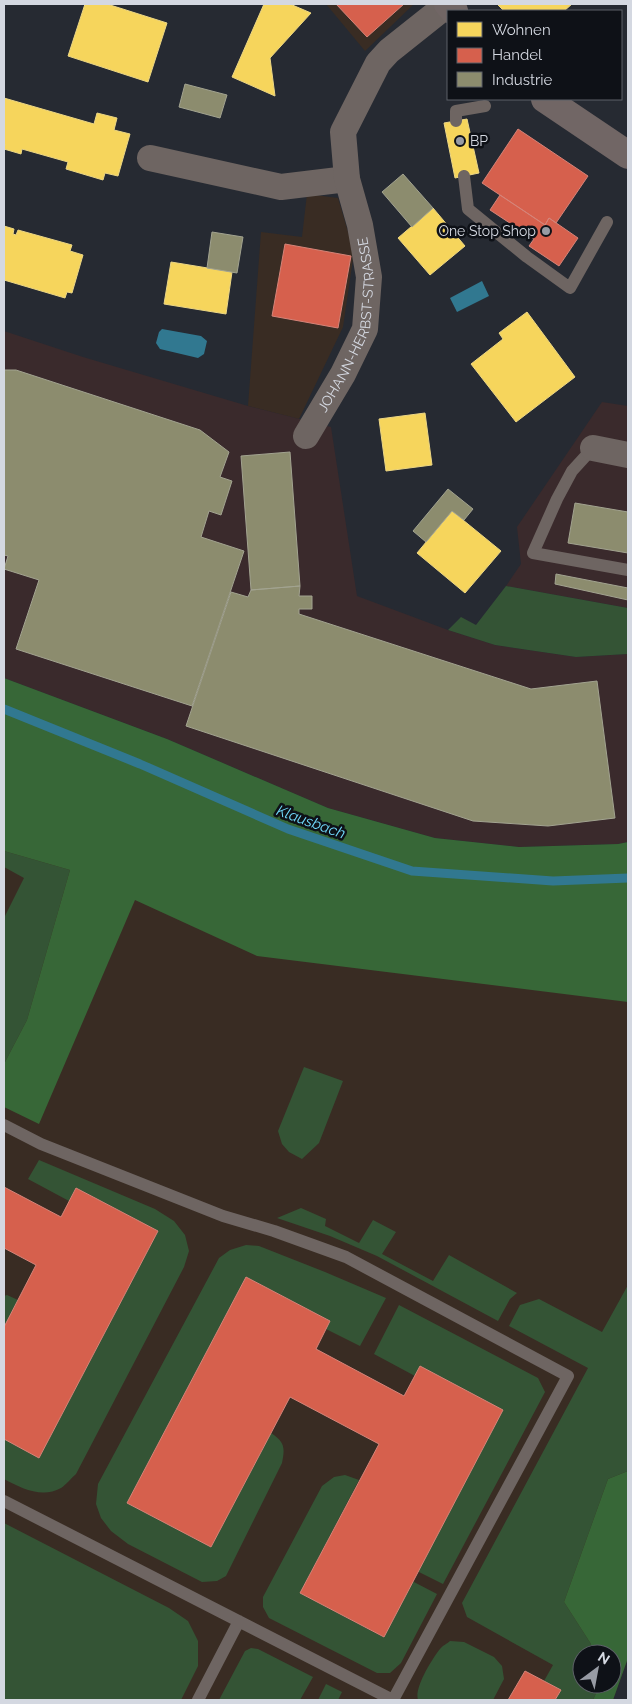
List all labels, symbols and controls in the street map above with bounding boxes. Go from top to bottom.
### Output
legend [447,10,622,100]
text: Wohnen [492,21,551,39]
text: Handel [492,46,543,64]
text: Industrie [492,71,553,89]
place label: BP [470,133,488,149]
marker: BP [454,135,466,147]
place label: One Stop Shop [438,223,536,239]
marker: One Stop Shop [540,225,552,237]
street label: JOHANN-HERBST-STRASSE [314,236,378,415]
water label: Klausbach [274,801,348,843]
north arrow [572,1644,622,1694]
text: N [595,1648,613,1668]

